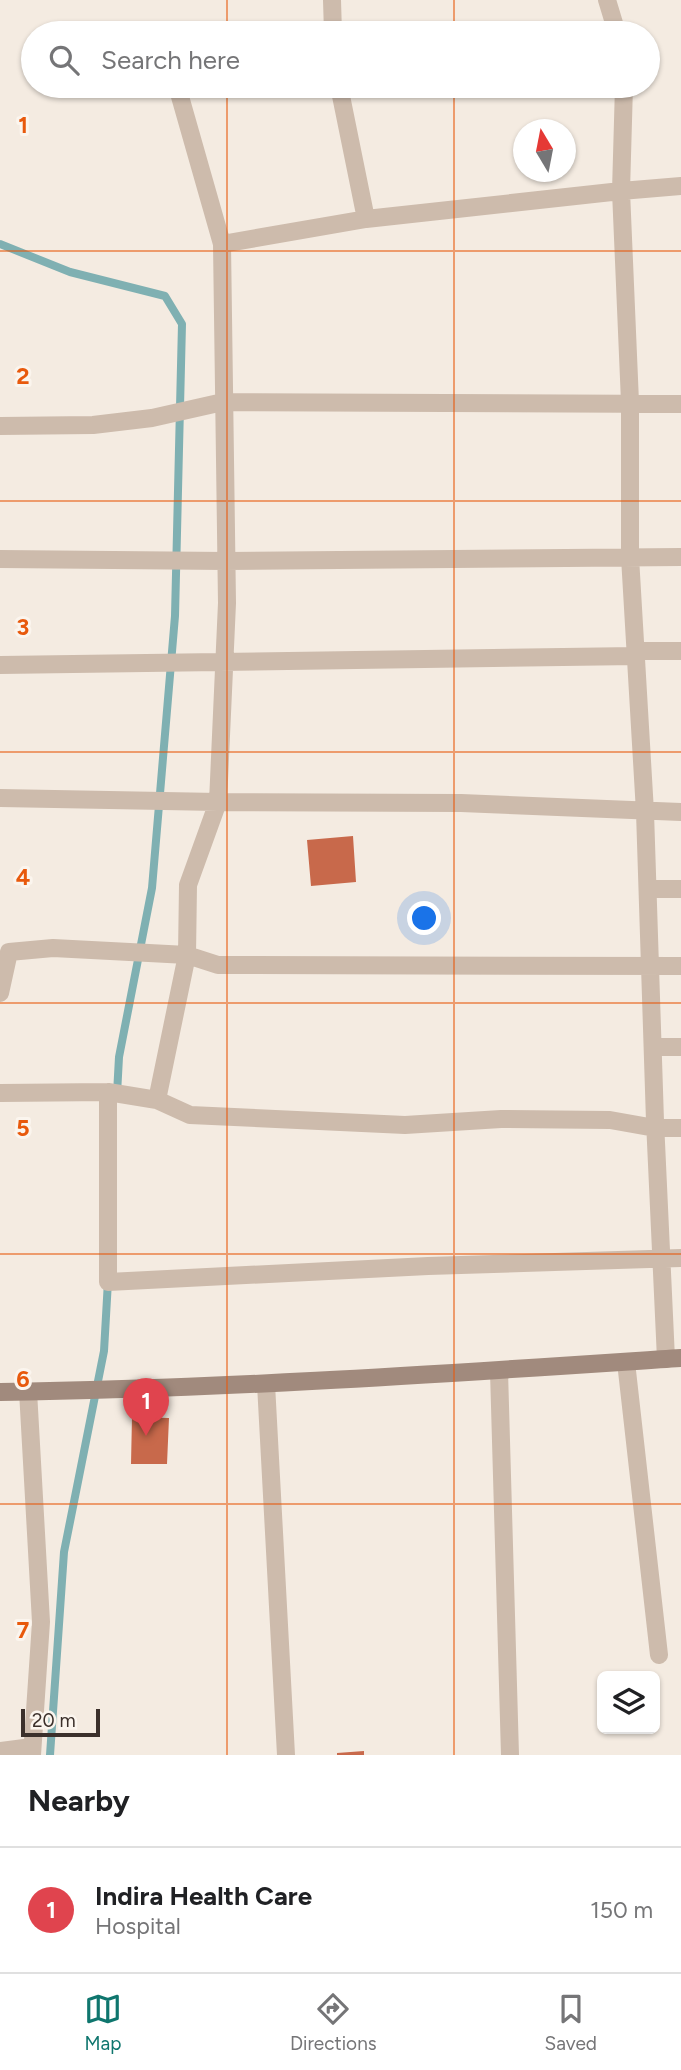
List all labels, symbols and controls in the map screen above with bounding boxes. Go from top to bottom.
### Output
search box [21,21,660,98]
icon: search [45,41,83,79]
text: Search here [101,44,240,76]
text: 1 [18,111,28,139]
north arrow [513,119,576,182]
text: 2 [16,362,30,390]
text: 3 [17,613,29,641]
text: 4 [16,863,30,891]
your location [407,901,441,935]
text: 5 [16,1114,30,1142]
text: 6 [16,1365,30,1393]
pin: 1 [123,1378,169,1436]
text: 7 [17,1616,30,1644]
map controls [597,1671,660,1734]
button: layers [597,1671,660,1734]
scale bar [21,1706,100,1738]
text: 20 m [32,1709,76,1732]
text: Nearby [28,1782,130,1819]
text: Indira Health Care [95,1880,312,1912]
text: 1 [46,1896,56,1924]
text: 150 m [590,1896,653,1924]
text: Hospital [95,1912,181,1940]
tab: Map [84,1990,122,2055]
tab: Directions [290,1990,377,2055]
tab: Saved [545,1990,597,2055]

